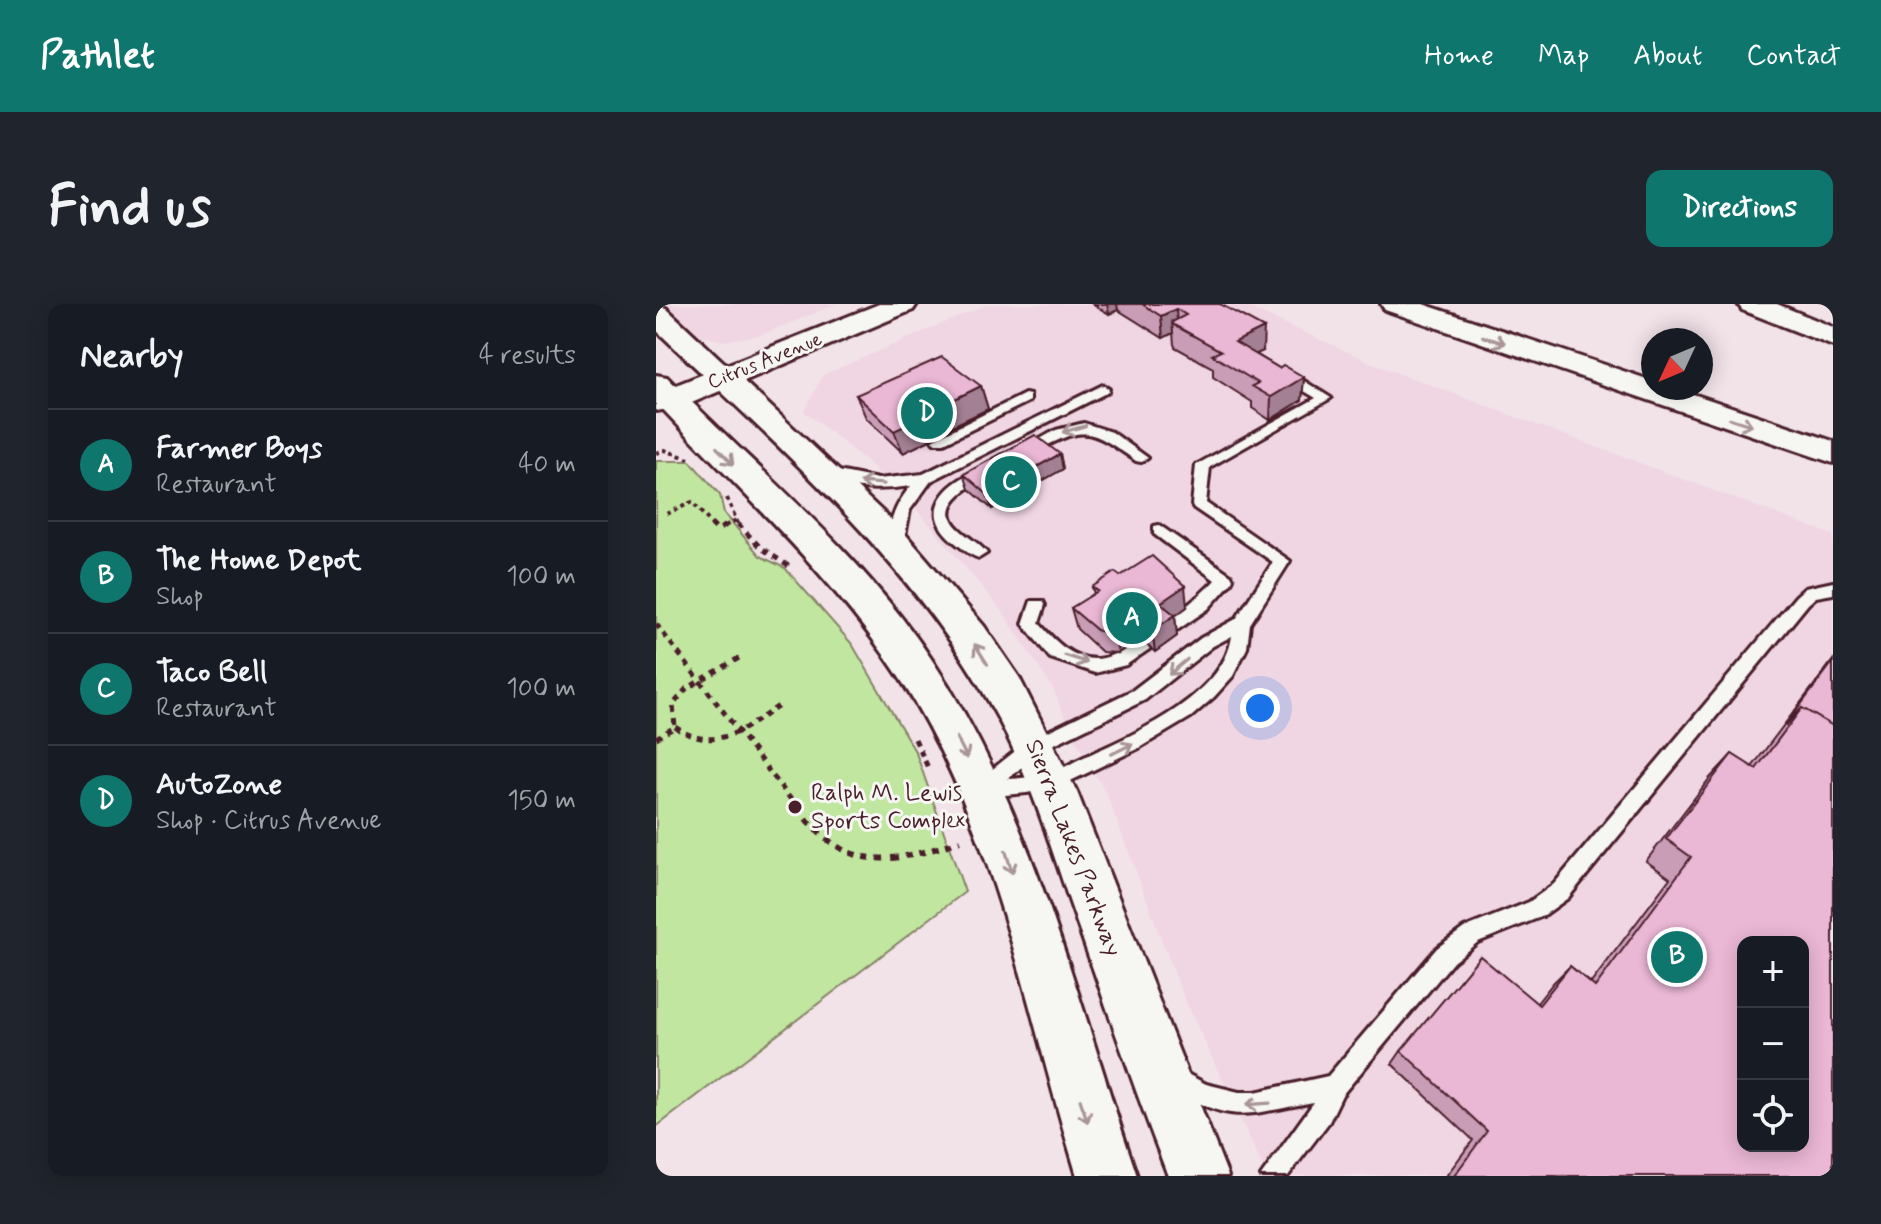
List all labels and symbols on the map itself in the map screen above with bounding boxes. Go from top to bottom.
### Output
street label: Citrus Avenue [704,326,826,396]
north arrow [1641,328,1713,400]
one-way arrow [1482,333,1507,348]
pin: D [901,383,953,443]
one-way arrow [1728,415,1753,430]
one-way arrow [1062,423,1087,437]
one-way arrow [716,446,735,466]
pin: C [985,452,1037,512]
one-way arrow [859,476,886,491]
pin: A [1106,588,1158,648]
one-way arrow [973,643,990,665]
one-way arrow [1063,653,1088,668]
one-way arrow [1169,658,1189,676]
your location [1240,688,1280,728]
street label: Sierra Lakes Parkway [1017,735,1129,961]
one-way arrow [955,736,971,760]
one-way arrow [1110,741,1134,756]
place label: Ralph M. Lewis Sports Complex [811,778,965,837]
marker: Ralph M. Lewis Sports Complex [786,798,804,816]
one-way arrow [1002,849,1017,875]
pin: B [1651,927,1703,987]
one-way arrow [1245,1097,1272,1112]
one-way arrow [1078,1098,1093,1123]

